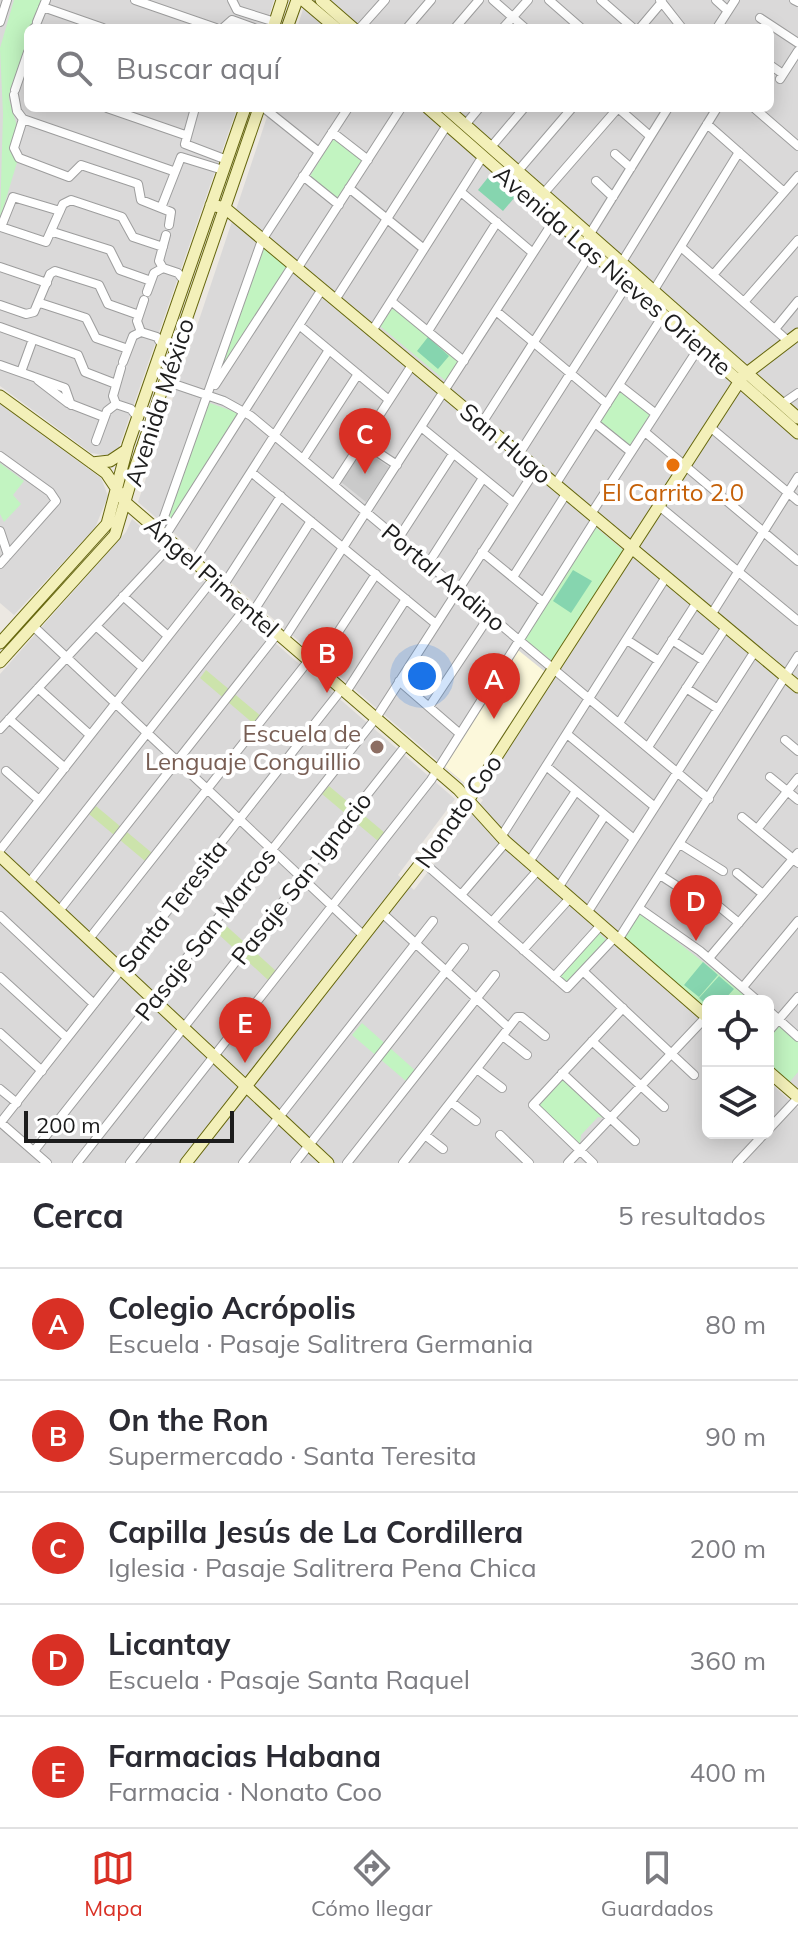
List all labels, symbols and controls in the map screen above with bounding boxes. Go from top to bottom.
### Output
search box [24,24,774,112]
icon: search [52,46,96,90]
text: Buscar aquí [116,49,281,87]
street label: Avenida Las Nieves Oriente [488,159,738,381]
street label: Avenida México [118,314,200,490]
street label: San Hugo [454,396,558,490]
pin: C [339,408,391,474]
marker: El Carrito 2.0 [664,456,682,474]
place label: El Carrito 2.0 [602,477,744,507]
street label: Ángel Pimentel [139,511,285,643]
street label: Portal Andino [376,516,512,638]
pin: B [301,627,353,693]
pin: A [468,653,520,719]
your location [402,656,442,696]
place label: Escuela de Lenguaje Conguillio [145,718,361,776]
marker: Escuela de Lenguaje Conguillio [368,738,386,756]
street label: Nonato Coo [408,749,508,873]
street label: Pasaje San Ignacio [224,786,378,970]
street label: Santa Teresita [111,834,233,978]
street label: Pasaje San Marcos [128,842,282,1026]
pin: D [670,875,722,941]
map controls [702,995,774,1139]
button: locate [702,995,774,1067]
pin: E [219,997,271,1063]
button: layers [702,1067,774,1139]
scale bar [24,1107,234,1143]
text: 200 m [36,1111,101,1139]
text: Cerca [32,1194,124,1237]
text: 5 resultados [618,1199,766,1232]
text: Colegio Acrópolis [108,1289,356,1327]
text: A [48,1308,68,1341]
text: 80 m [705,1308,766,1341]
text: Escuela · Pasaje Salitrera Germania [108,1327,533,1360]
text: On the Ron [108,1401,269,1439]
text: B [49,1420,67,1453]
text: 90 m [705,1420,766,1453]
text: Supermercado · Santa Teresita [108,1439,477,1472]
text: Capilla Jesús de La Cordillera [108,1513,523,1551]
text: C [49,1532,67,1565]
text: 200 m [690,1532,766,1565]
text: Iglesia · Pasaje Salitrera Pena Chica [108,1551,537,1584]
text: Licantay [108,1625,230,1663]
text: D [48,1644,68,1677]
text: 360 m [690,1644,766,1677]
text: Escuela · Pasaje Santa Raquel [108,1663,470,1696]
text: Farmacias Habana [108,1737,381,1775]
text: E [50,1756,66,1789]
text: 400 m [690,1756,766,1789]
text: Farmacia · Nonato Coo [108,1775,382,1808]
tab: Mapa [84,1846,143,1922]
tab: Cómo llegar [311,1846,432,1922]
tab: Guardados [601,1846,714,1922]

